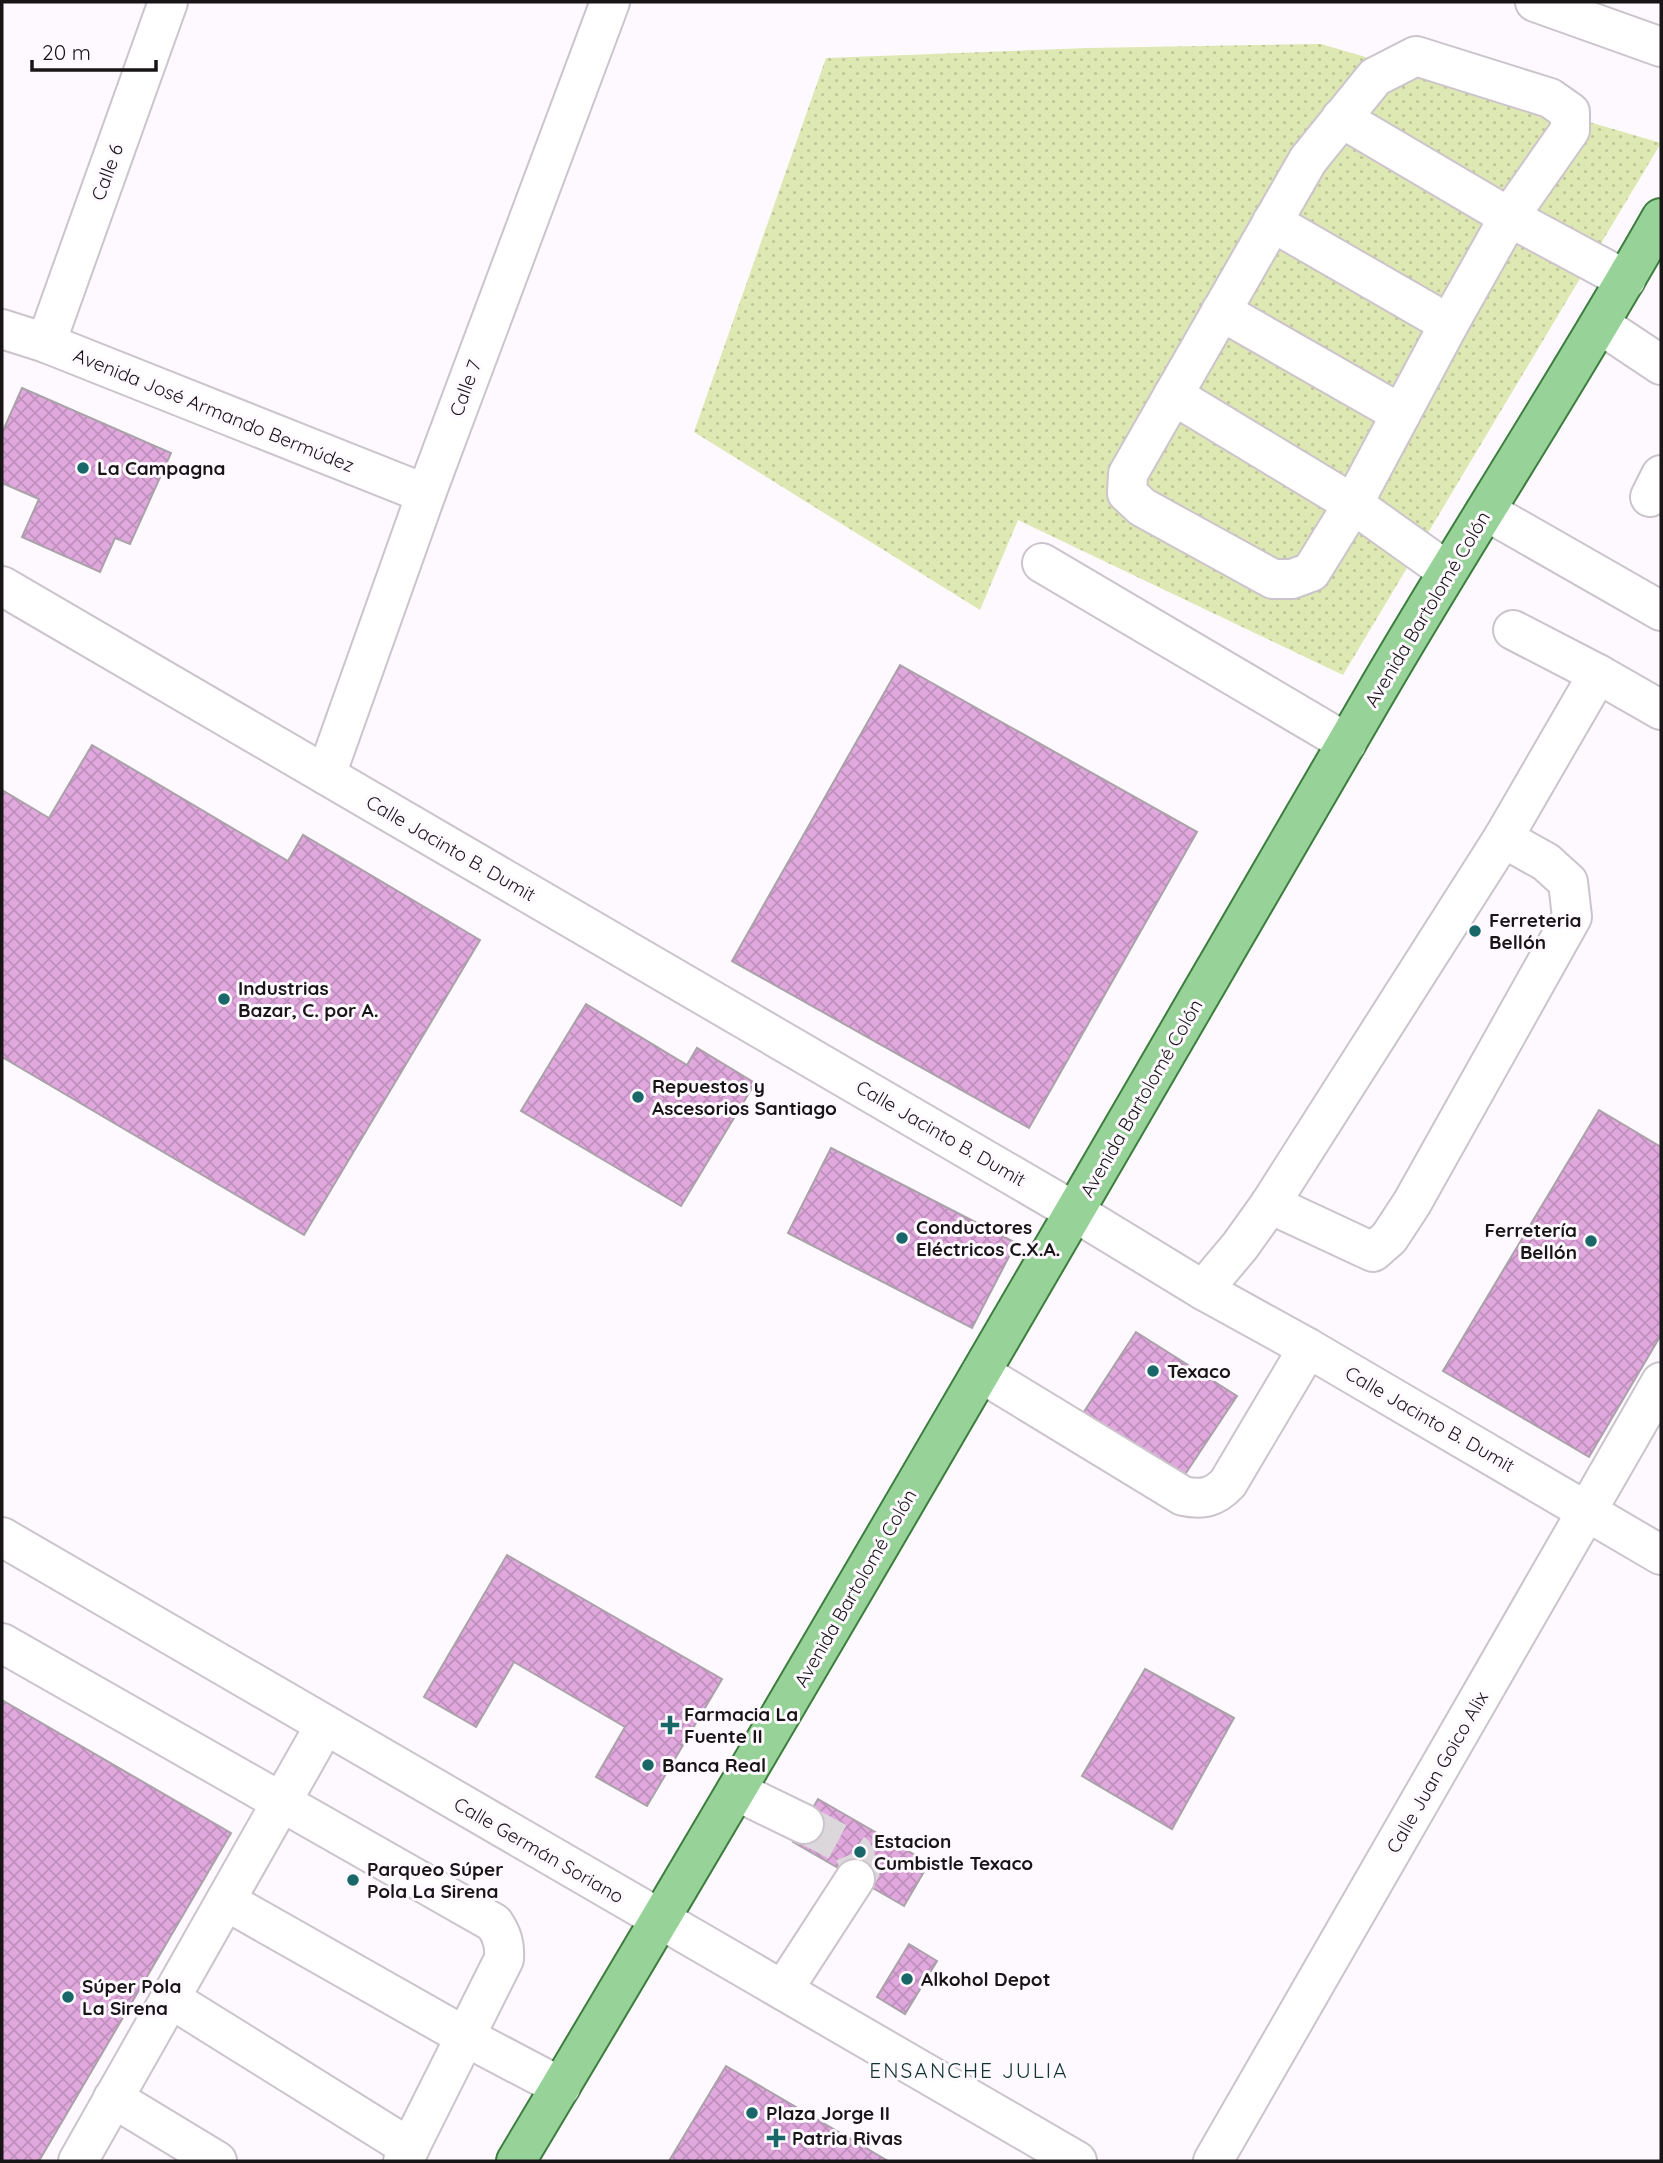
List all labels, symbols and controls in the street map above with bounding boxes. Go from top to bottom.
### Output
scale bar [32,28,156,72]
text: 20 m [42,39,91,65]
street label: Calle 6 [86,140,128,204]
street label: Avenida José Armando Bermúdez [70,343,358,477]
street label: Calle 7 [444,356,486,419]
place label: La Campagna [97,456,226,480]
marker: La Campagna [75,460,91,476]
street label: Avenida Bartolomé Colón [1359,507,1495,711]
street label: Calle Jacinto B. Dumit [362,790,540,906]
place label: Ferreteria Bellón [1489,908,1581,954]
marker: Ferreteria Bellón [1467,923,1483,939]
place label: Industrias Bazar, C. por A. [238,976,379,1022]
marker: Industrias Bazar, C. por A. [216,991,232,1007]
street label: Avenida Bartolomé Colón [1075,995,1207,1201]
place label: Repuestos y Ascesorios Santiago [652,1074,837,1120]
street label: Calle Jacinto B. Dumit [852,1075,1030,1191]
marker: Repuestos y Ascesorios Santiago [630,1089,646,1105]
place label: Conductores Eléctricos C.X.A. [916,1215,1060,1261]
place label: Ferretería Bellón [1485,1218,1577,1264]
marker: Conductores Eléctricos C.X.A. [894,1230,910,1246]
marker: Ferretería Bellón [1583,1233,1599,1249]
place label: Texaco [1167,1359,1231,1383]
street label: Calle Jacinto B. Dumit [1341,1361,1519,1477]
marker: Texaco [1145,1363,1161,1379]
street label: Avenida Bartolomé Colón [789,1485,921,1691]
street label: Calle Juan Goico Alix [1381,1687,1493,1857]
place label: Farmacia La Fuente II [684,1702,798,1748]
marker: Farmacia La Fuente II [662,1717,678,1733]
place label: Banca Real [662,1753,766,1777]
marker: Banca Real [640,1757,656,1773]
street label: Calle Germán Soriano [450,1792,628,1908]
place label: Estacion Cumbistle Texaco [874,1829,1033,1875]
marker: Estacion Cumbistle Texaco [852,1844,868,1860]
place label: Parqueo Súper Pola La Sirena [367,1857,503,1903]
marker: Parqueo Súper Pola La Sirena [345,1872,361,1888]
place label: Alkohol Depot [921,1967,1050,1991]
marker: Alkohol Depot [899,1971,915,1987]
place label: Súper Pola La Sirena [82,1974,181,2020]
marker: Súper Pola La Sirena [60,1989,76,2005]
district label: ENSANCHE JULIA [869,2057,1069,2083]
place label: Plaza Jorge II [766,2101,890,2125]
marker: Plaza Jorge II [744,2105,760,2121]
place label: Patria Rivas [792,2126,902,2150]
marker: Patria Rivas [766,2128,786,2148]

